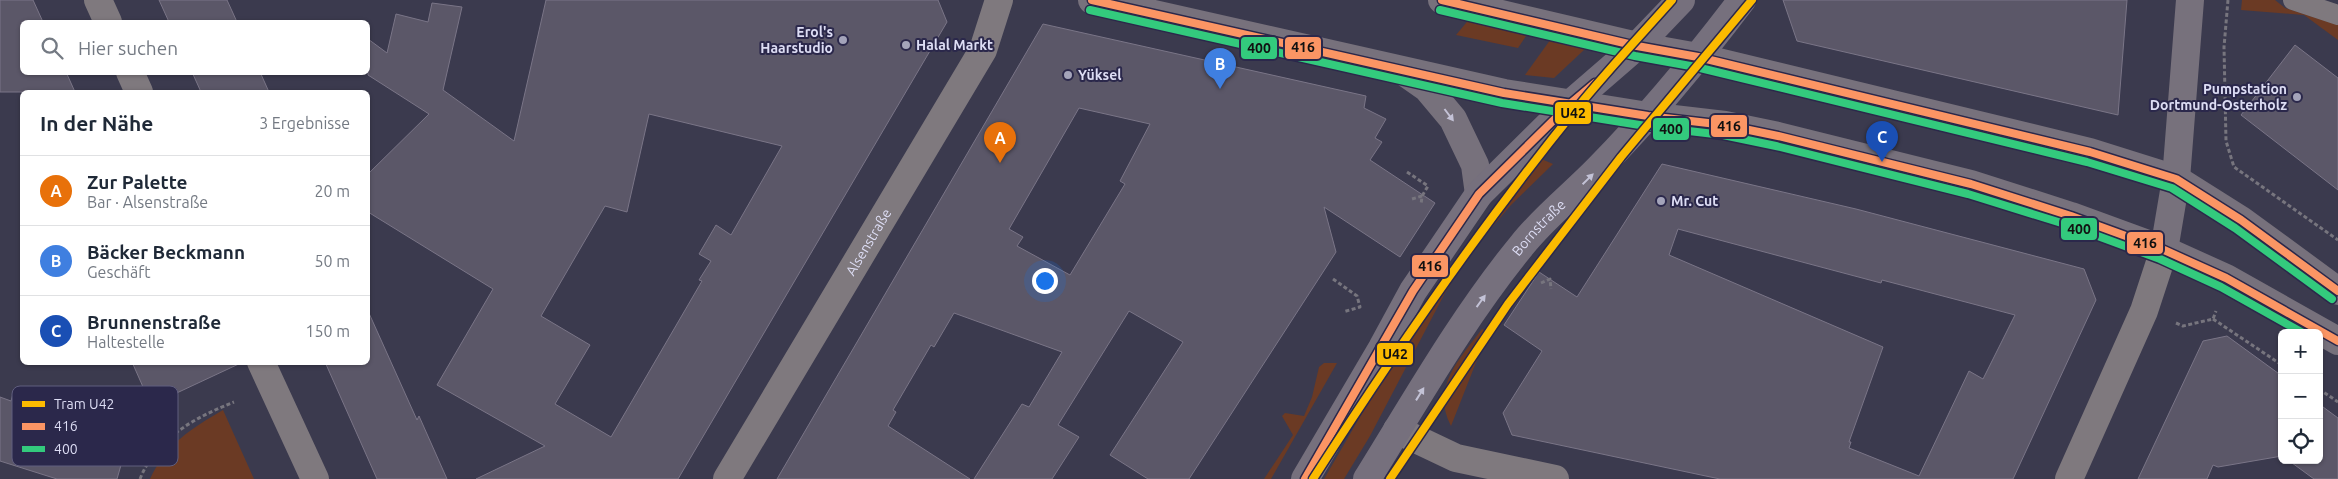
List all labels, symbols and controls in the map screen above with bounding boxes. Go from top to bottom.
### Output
search box [20,20,370,75]
place label: Erol's Haarstudio [760,24,833,56]
icon: search [38,34,66,62]
marker: Erol's Haarstudio [837,34,849,46]
line badge: 400 [1240,36,1278,60]
line badge: 416 [1284,36,1322,60]
text: Hier suchen [78,37,178,59]
place label: Halal Markt [916,37,993,53]
marker: Halal Markt [900,39,912,51]
text: 416 [1291,39,1315,55]
text: 400 [1247,40,1271,56]
pin: B [1204,48,1236,89]
place label: Yüksel [1078,67,1122,83]
marker: Yüksel [1062,69,1074,81]
place label: Pumpstation Dortmund-Osterholz [2150,81,2287,113]
marker: Pumpstation Dortmund-Osterholz [2291,91,2303,103]
line badge: U42 [1554,101,1592,125]
text: U42 [1560,105,1586,121]
one-way arrow [1444,108,1454,122]
text: In der Nähe [40,111,153,135]
text: 3 Ergebnisse [259,114,350,132]
line badge: 416 [1710,114,1748,138]
line badge: 400 [1652,117,1690,141]
text: 416 [1717,118,1741,134]
text: 400 [1659,121,1683,137]
pin: C [1866,121,1898,162]
pin: A [984,122,1016,163]
text: Zur Palette [87,171,188,193]
one-way arrow [1582,173,1594,185]
text: A [50,182,62,200]
text: 20 m [314,182,350,200]
text: Bar · Alsenstraße [87,193,208,211]
place label: Mr. Cut [1671,193,1718,209]
marker: Mr. Cut [1655,195,1667,207]
street label: Bornstraße [1509,196,1569,259]
street label: Alsenstraße [842,206,894,278]
line badge: 400 [2060,217,2098,241]
text: 400 [2067,221,2091,237]
line badge: 416 [2126,231,2164,255]
text: 416 [2133,235,2157,251]
text: Bäcker Beckmann [87,241,245,263]
text: B [51,252,61,270]
text: 50 m [314,252,350,270]
line badge: 416 [1411,254,1449,278]
text: 416 [1418,258,1442,274]
text: Geschäft [87,263,151,281]
your location [1032,268,1058,294]
one-way arrow [1476,294,1486,308]
text: Brunnenstraße [87,311,221,333]
text: C [51,322,61,340]
text: 150 m [305,322,350,340]
map controls [2278,329,2323,464]
button: + [2278,329,2323,374]
text: Haltestelle [87,333,165,351]
line badge: U42 [1376,342,1414,366]
text: U42 [1382,346,1408,362]
button: − [2278,374,2323,419]
legend [12,386,178,466]
one-way arrow [1415,387,1425,400]
text: Tram U42 [54,396,114,412]
text: 416 [54,418,78,434]
button: locate [2278,419,2323,464]
text: 400 [54,441,78,457]

